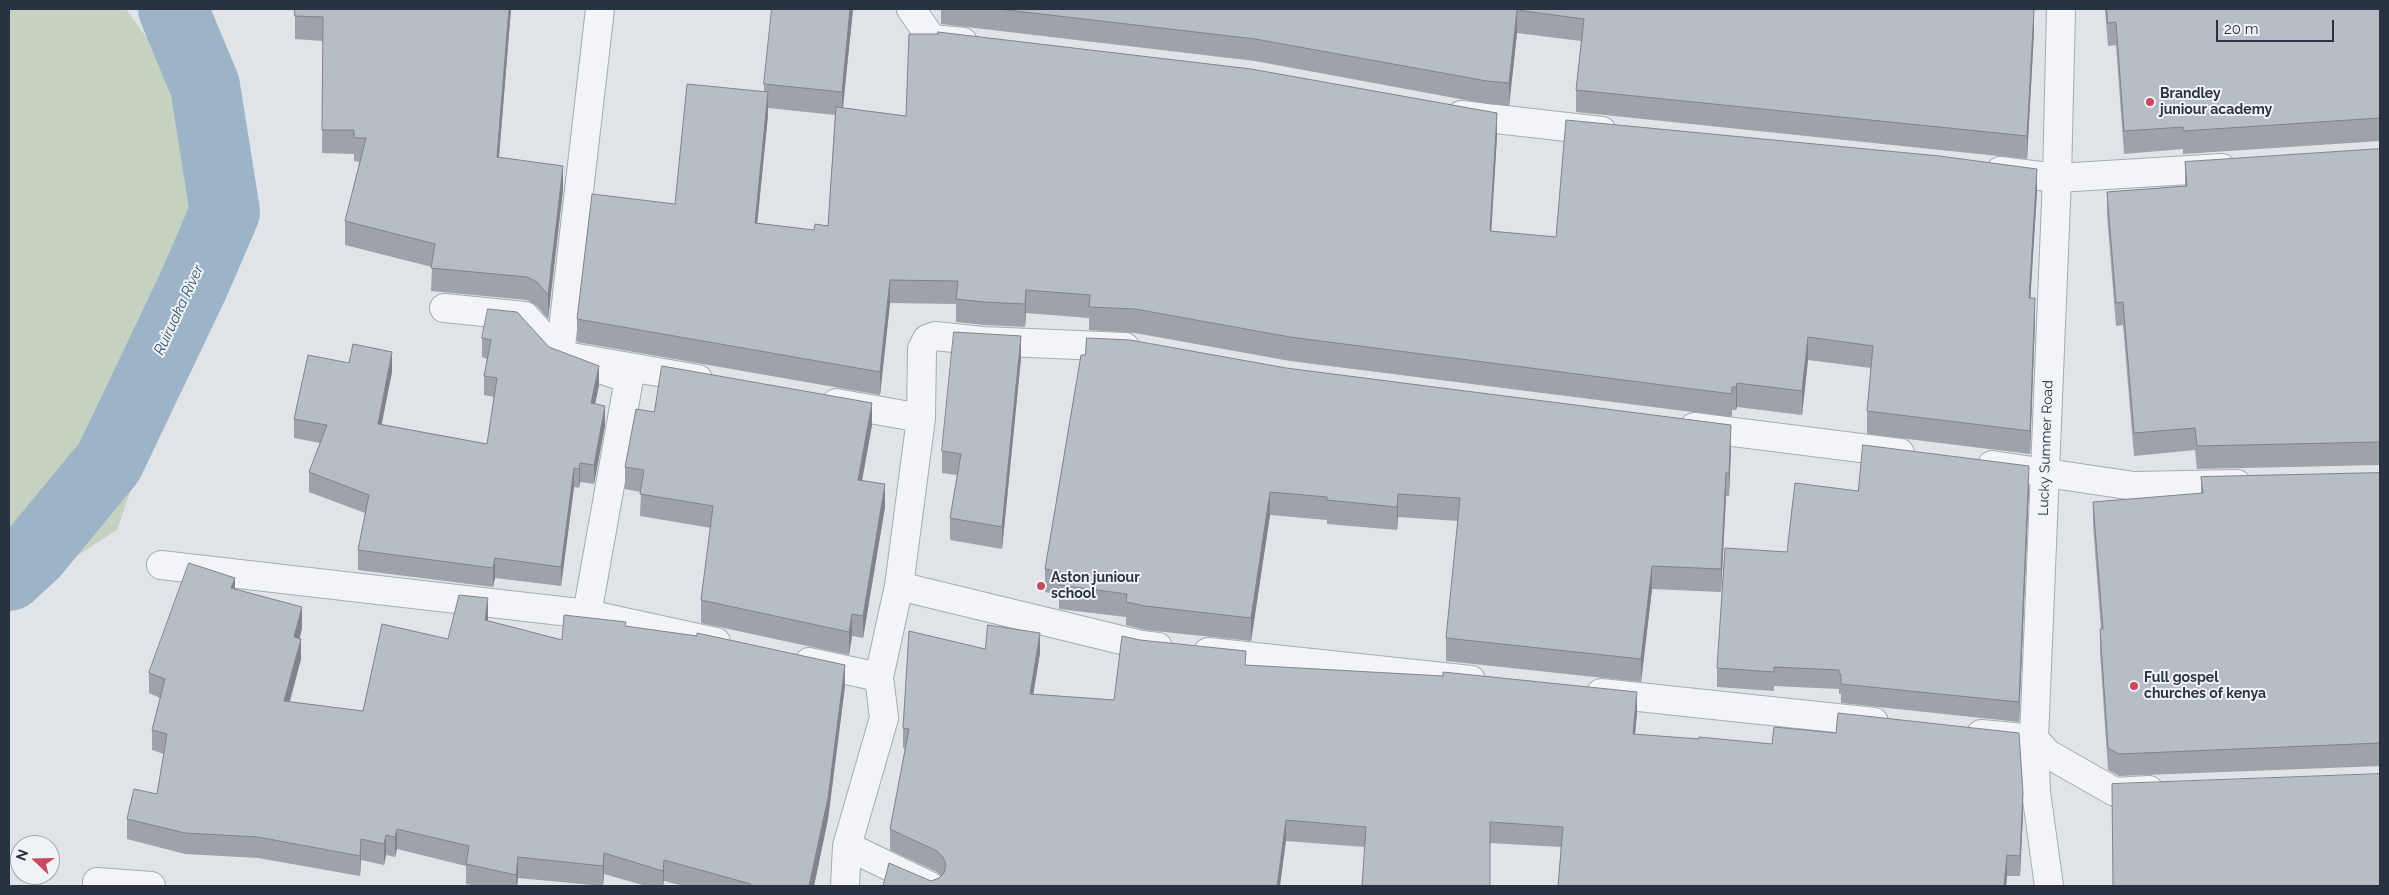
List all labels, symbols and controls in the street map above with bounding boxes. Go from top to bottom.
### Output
scale bar [2219,10,2336,42]
text: 20 m [2224,20,2259,38]
place label: Brandley juniour academy [2160,86,2272,118]
marker: Brandley juniour academy [2144,96,2156,108]
water label: Ruiruaka River [150,262,208,358]
street label: Lucky Summer Road [2035,380,2057,516]
place label: Aston juniour school [1051,570,1140,602]
marker: Aston juniour school [1035,580,1047,592]
place label: Full gospel churches of kenya [2144,670,2266,702]
marker: Full gospel churches of kenya [2128,680,2140,692]
north arrow [10,835,60,885]
text: N [13,847,31,863]

